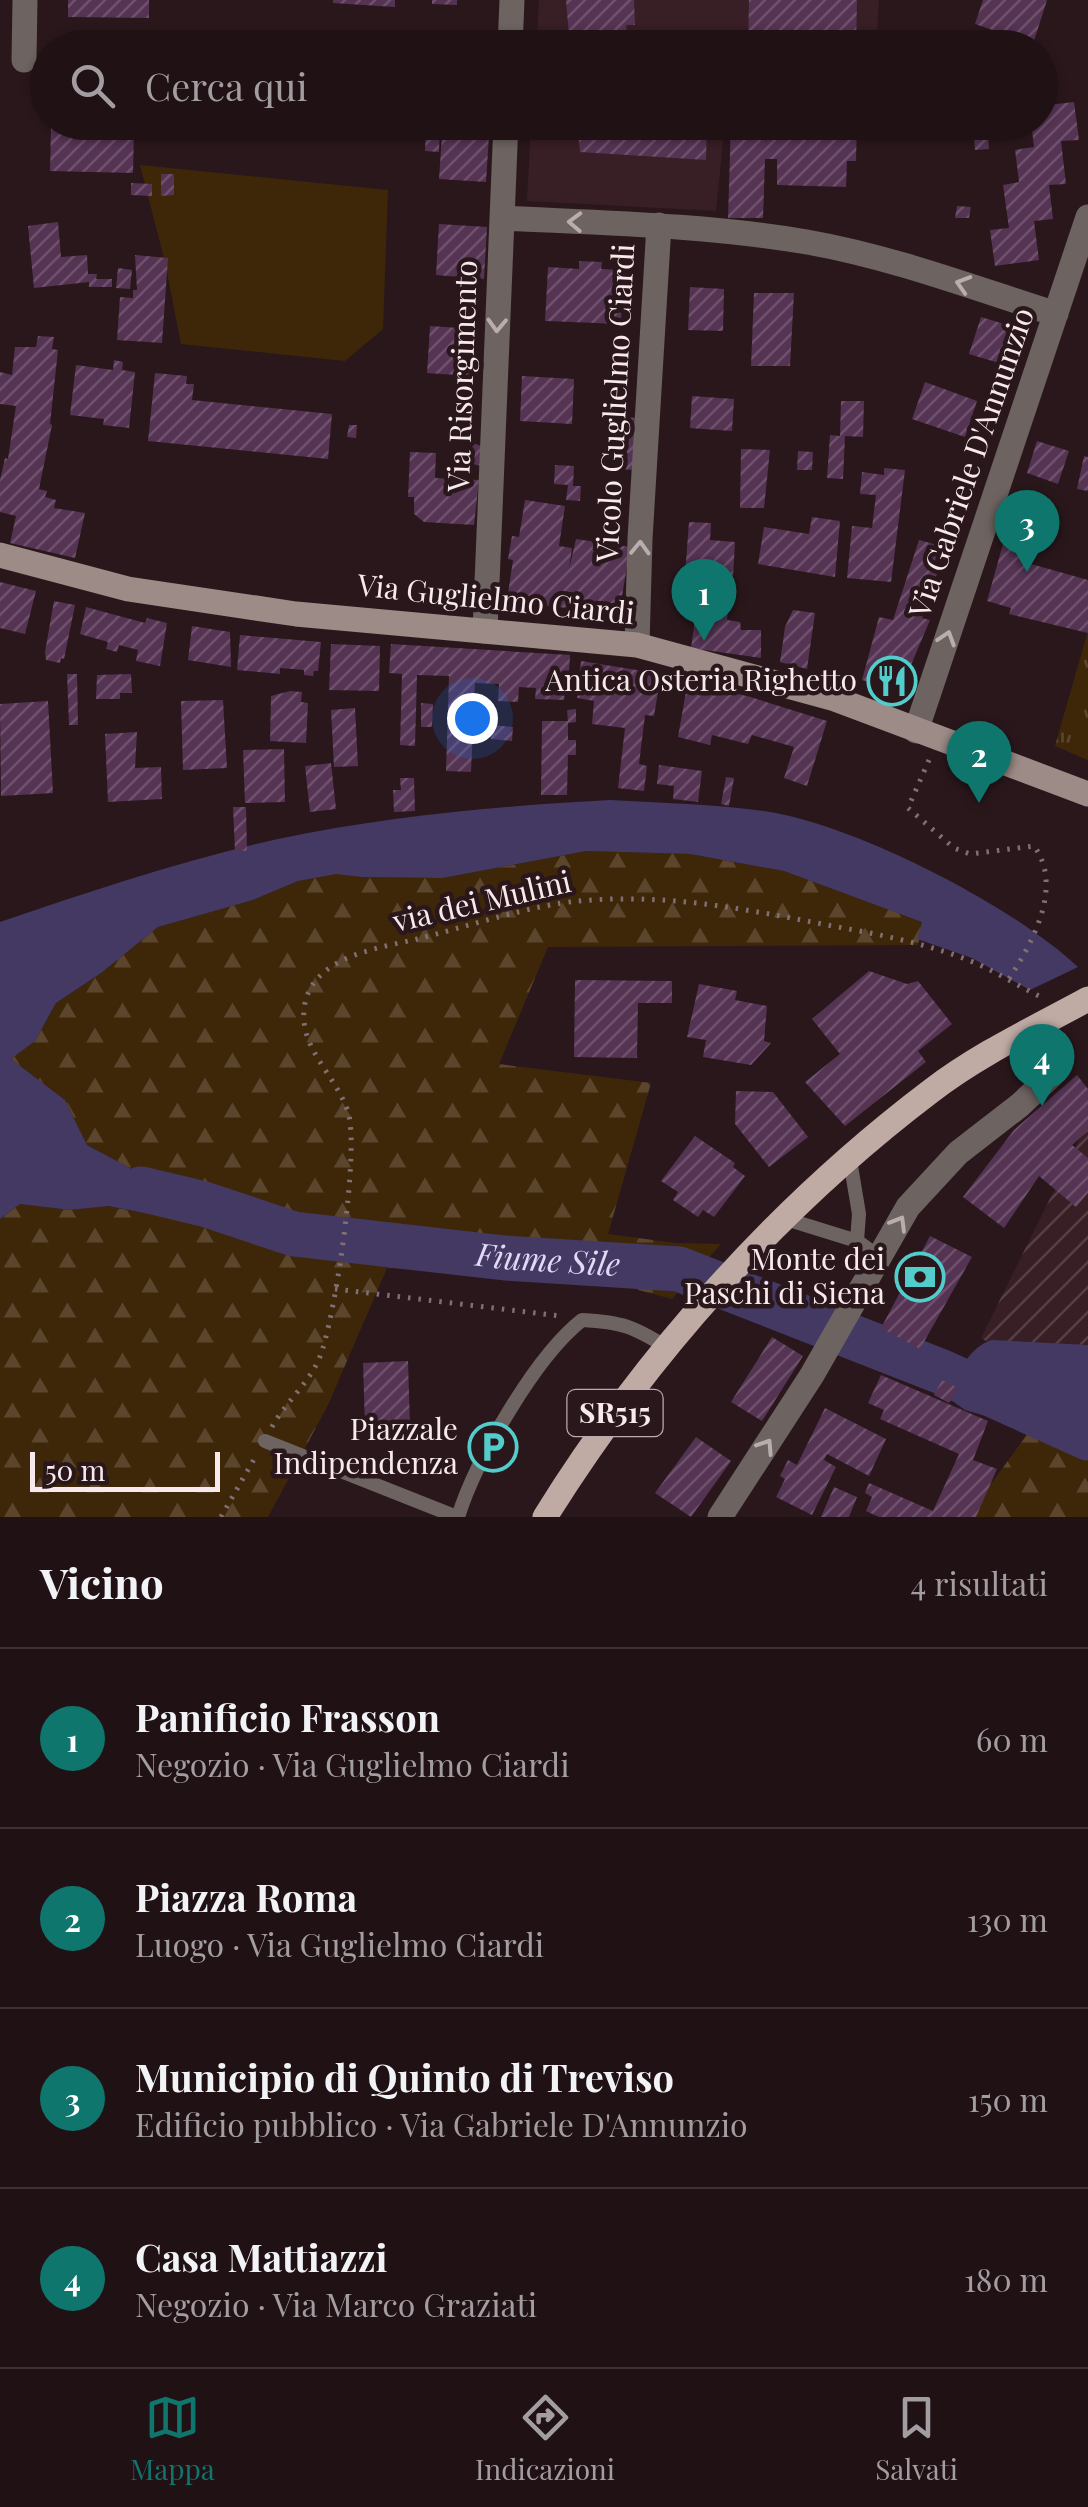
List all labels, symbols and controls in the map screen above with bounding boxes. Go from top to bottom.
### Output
search box [30,30,1058,140]
icon: search [65,58,120,113]
text: Cerca qui [145,60,308,111]
one-way arrow [567,211,583,232]
street label: Vicolo Guglielmo Ciardi [586,242,642,564]
street label: Via Risorgimento [437,259,485,493]
one-way arrow [956,276,973,296]
street label: Via Gabriele D'Annunzio [898,302,1042,624]
one-way arrow [487,317,508,333]
pin: 3 [994,490,1060,572]
one-way arrow [629,539,650,555]
pin: 1 [672,558,736,641]
street label: Via Guglielmo Ciardi [355,563,637,632]
one-way arrow [936,631,956,648]
restaurant icon: Antica Osteria Righetto [866,655,918,707]
place label: Antica Osteria Righetto [544,659,857,699]
your location [447,693,498,744]
pin: 2 [946,720,1012,803]
street label: via dei Mulini [388,860,575,940]
pin: 4 [1010,1024,1074,1106]
one-way arrow [887,1216,906,1234]
water label: Fiume Sile [472,1231,622,1284]
place label: Monte dei Paschi di Siena [684,1238,885,1312]
bank icon: Monte dei Paschi di Siena [894,1251,946,1303]
road number: SR515 [568,1390,662,1436]
place label: Piazzale Indipendenza [273,1408,458,1482]
parking icon: Piazzale Indipendenza [467,1421,519,1473]
one-way arrow [754,1439,773,1457]
scale bar [30,1447,220,1492]
text: 50 m [45,1451,105,1488]
text: Vicino [40,1554,164,1610]
text: 4 risultati [911,1561,1048,1604]
text: Panificio Frasson [135,1691,440,1742]
text: 1 [66,1717,79,1760]
text: 60 m [976,1717,1048,1760]
text: Negozio · Via Guglielmo Ciardi [135,1742,570,1785]
text: Piazza Roma [135,1871,357,1922]
text: 2 [64,1897,81,1940]
text: 130 m [967,1897,1048,1940]
text: Luogo · Via Guglielmo Ciardi [135,1922,544,1965]
text: Municipio di Quinto di Treviso [135,2051,674,2102]
text: 3 [65,2077,80,2120]
text: 150 m [968,2077,1048,2120]
text: Edificio pubblico · Via Gabriele D'Annunzio [135,2102,748,2145]
text: Casa Mattiazzi [135,2231,387,2282]
text: 4 [64,2257,81,2300]
text: 180 m [964,2257,1048,2300]
text: Negozio · Via Marco Graziati [135,2282,537,2325]
tab: Mappa [130,2390,215,2487]
tab: Indicazioni [475,2390,615,2487]
tab: Salvati [875,2390,958,2487]

